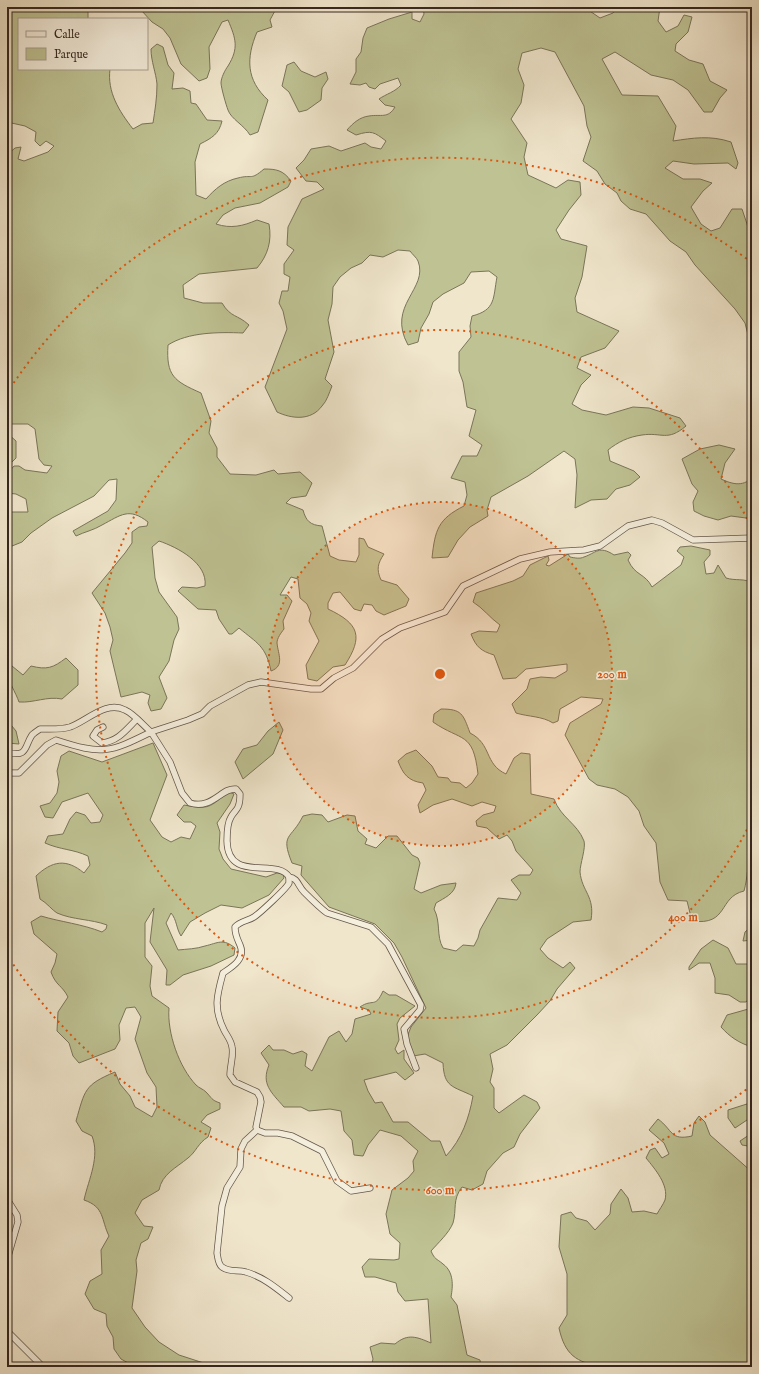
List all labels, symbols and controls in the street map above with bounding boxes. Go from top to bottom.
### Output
legend [18,18,148,70]
text: Calle [54,27,80,42]
text: Parque [54,47,89,63]
centre of rings [433,667,447,681]
text: 200 m [597,667,627,682]
text: 400 m [668,910,699,925]
text: 600 m [426,1183,455,1198]

